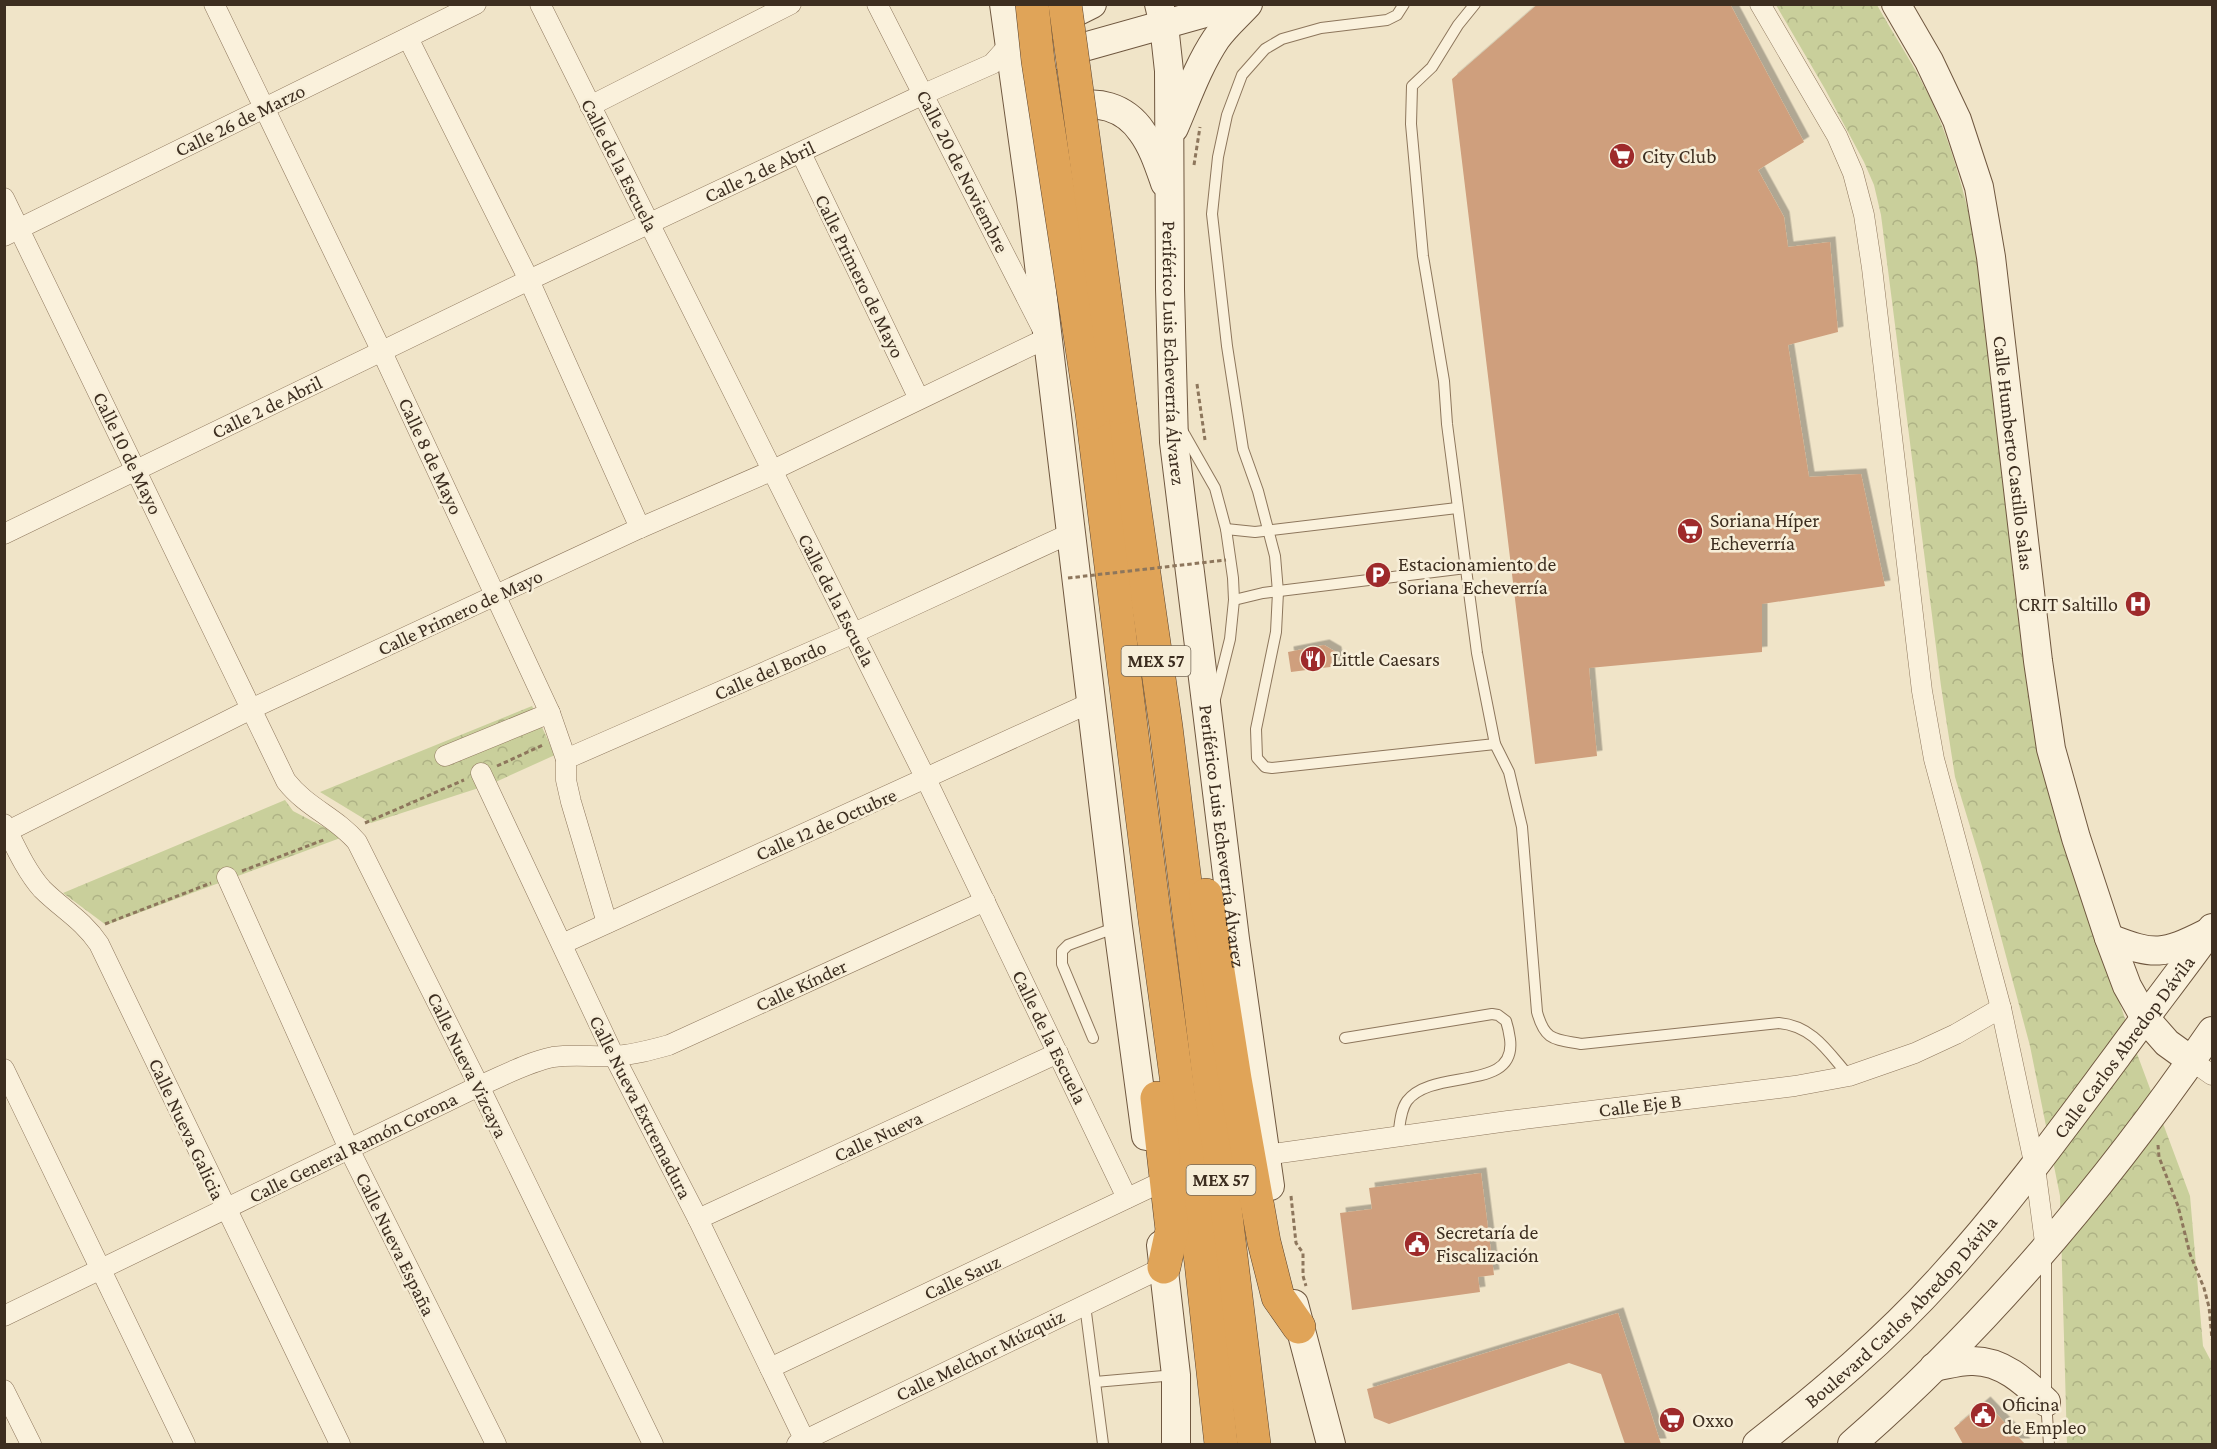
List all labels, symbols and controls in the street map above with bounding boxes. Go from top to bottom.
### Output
street label: Calle 26 de Marzo [171,79,309,161]
street label: Calle 20 de Noviembre [912,86,1014,256]
street label: Calle de la Escuela [577,95,663,235]
street label: Calle 2 de Abril [701,136,818,207]
supermarket icon: City Club [1607,141,1637,171]
place label: City Club [1642,145,1716,168]
street label: Calle Primero de Mayo [810,191,909,362]
street label: Periférico Luis Echeverría Álvarez [1159,221,1190,486]
street label: Calle Humberto Castillo Salas [1989,334,2038,572]
street label: Calle 2 de Abril [208,371,325,443]
street label: Calle 10 de Mayo [88,388,167,518]
street label: Calle 8 de Mayo [393,394,468,518]
place label: Soriana Híper Echeverría [1710,509,1819,554]
supermarket icon: Soriana Híper Echeverría [1675,516,1705,546]
street label: Calle de la Escuela [794,530,880,670]
place label: Estacionamiento de Soriana Echeverría [1398,553,1556,598]
parking icon: Estacionamiento de Soriana Echeverría [1363,560,1393,590]
street label: Calle Primero de Mayo [374,564,546,661]
hospital icon: CRIT Saltillo [2123,589,2153,619]
place label: CRIT Saltillo [2018,593,2118,615]
street label: Calle del Bordo [711,635,830,705]
restaurant icon: Little Caesars [1298,644,1328,674]
road number: MEX 57 [1122,646,1190,676]
place label: Little Caesars [1332,648,1440,670]
street label: Periférico Luis Echeverría Álvarez [1195,703,1250,969]
street label: Calle 12 de Octubre [752,783,900,865]
street label: Calle Carlos Abredop Dávila [2049,951,2199,1142]
street label: Calle Kínder [752,954,850,1016]
street label: Calle de la Escuela [1008,966,1092,1108]
street label: Calle Nueva Vizcaya [422,989,513,1142]
street label: Calle Nueva Extremadura [585,1012,697,1202]
street label: Calle Nueva Galicia [145,1055,229,1203]
street label: Calle General Ramón Corona [245,1087,461,1207]
street label: Calle Eje B [1597,1089,1683,1122]
street label: Calle Nueva [830,1106,926,1166]
road number: MEX 57 [1186,1165,1256,1195]
street label: Calle Nueva España [351,1169,440,1320]
street label: Boulevard Carlos Abredop Dávila [1800,1211,2001,1412]
place label: Secretaría de Fiscalización [1436,1221,1539,1266]
public building icon: Secretaría de Fiscalización [1402,1229,1432,1259]
street label: Calle Sauz [920,1250,1004,1304]
street label: Calle Melchor Múzquiz [892,1305,1068,1406]
place label: Oficina de Empleo [2002,1393,2087,1439]
public building icon: Oficina de Empleo [1968,1400,1998,1430]
supermarket icon: Oxxo [1657,1405,1687,1435]
place label: Oxxo [1692,1409,1734,1431]

